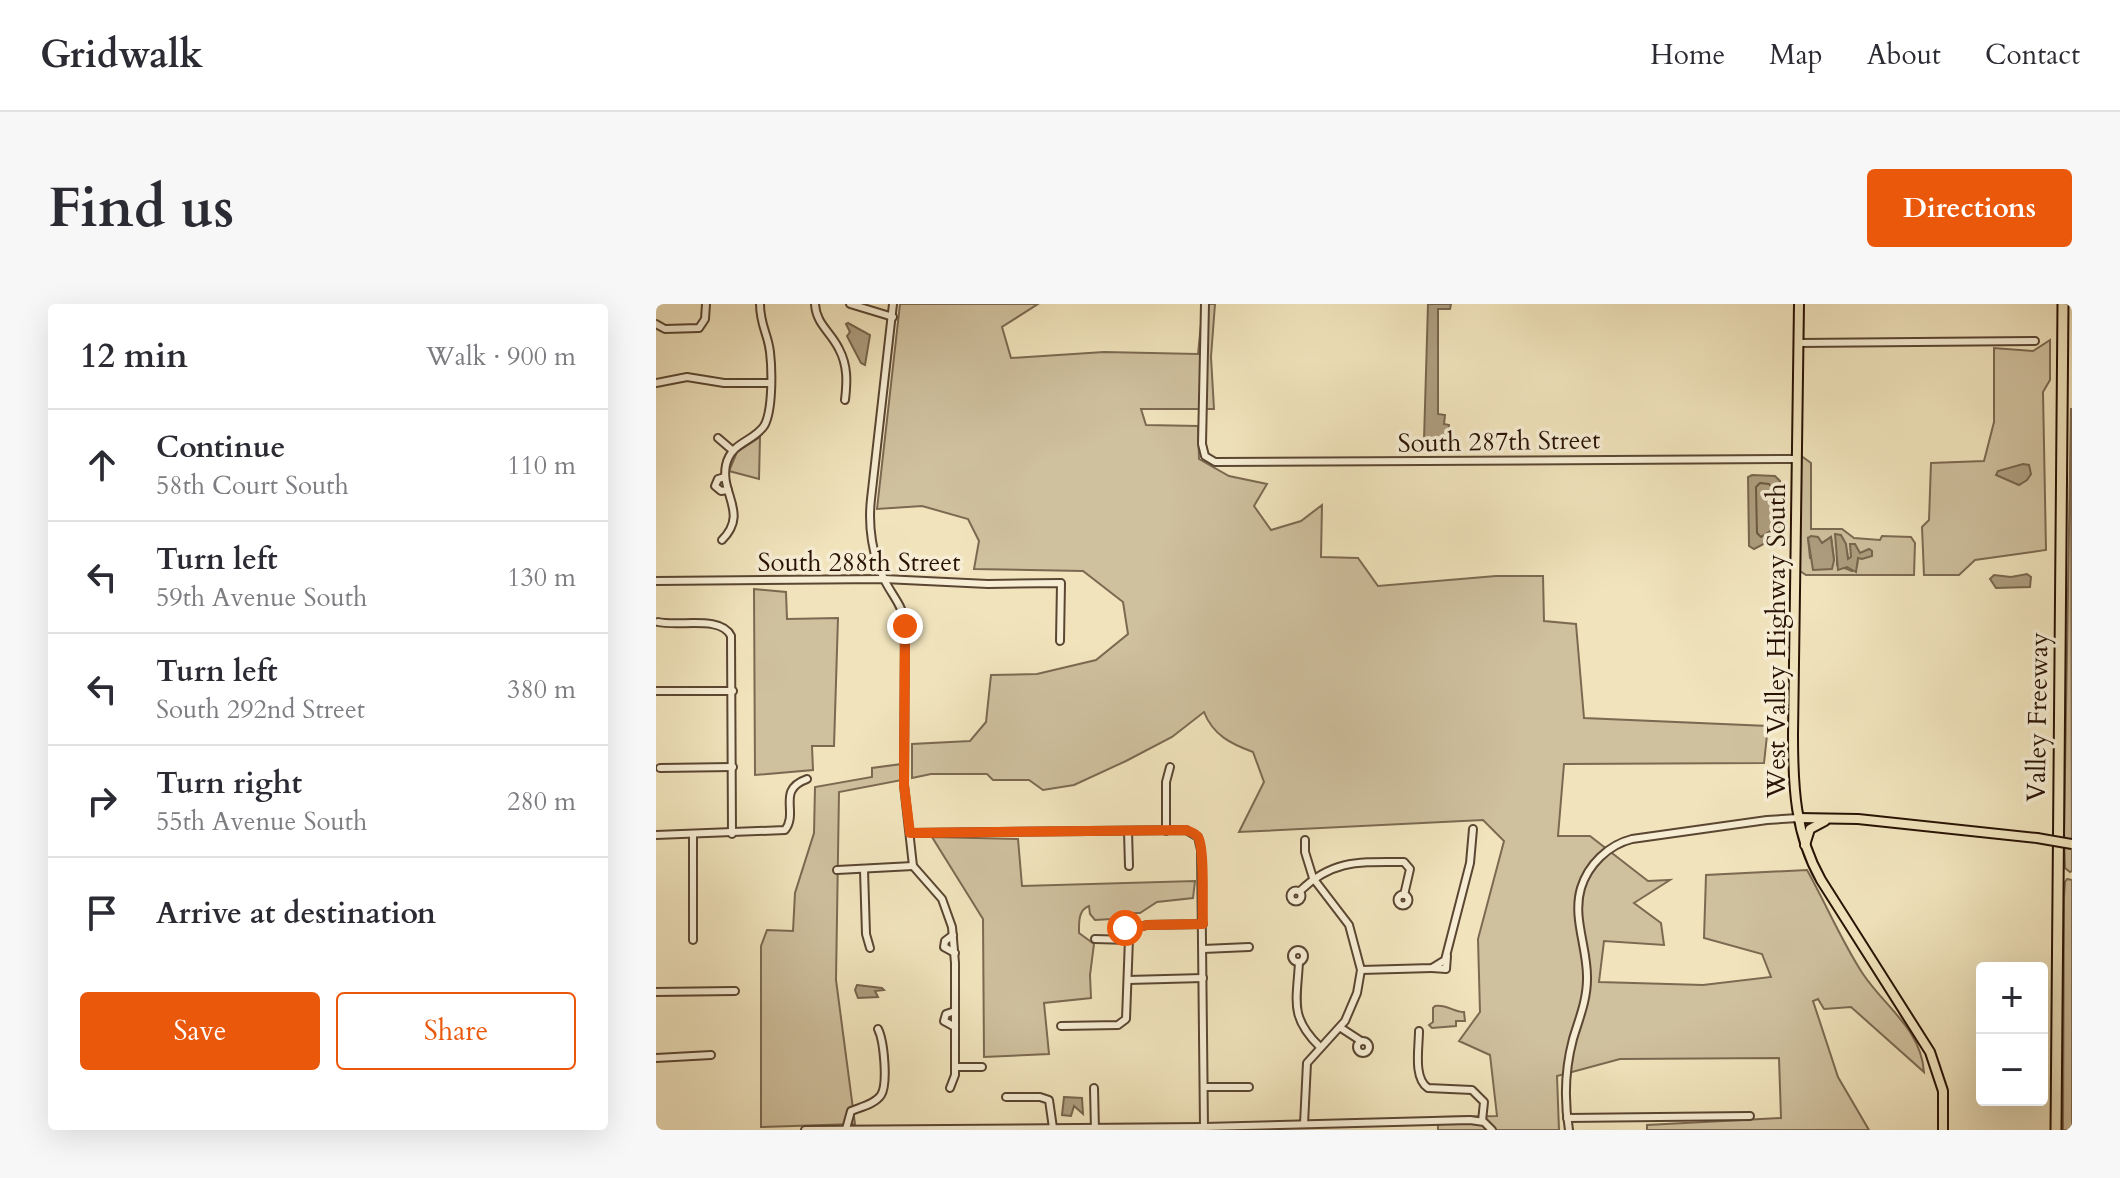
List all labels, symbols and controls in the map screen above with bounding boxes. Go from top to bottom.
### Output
text: Gridwalk [40,29,203,81]
text: Home [1650,36,1725,74]
text: Map [1769,36,1823,74]
text: About [1867,36,1941,74]
text: Contact [1985,36,2080,74]
button: Directions [1867,169,2072,247]
text: Find us [48,171,234,246]
text: 12 min [80,333,188,379]
text: Walk · 900 m [426,339,576,374]
street label: South 287th Street [1397,422,1601,461]
text: Continue [156,427,285,468]
icon: ahead [80,443,124,487]
text: 110 m [507,448,576,483]
text: 58th Court South [156,468,349,503]
street label: West Valley Highway South [1759,483,1794,800]
text: Turn left [156,539,278,580]
street label: South 288th Street [758,545,960,580]
icon: left [80,555,124,599]
text: 130 m [507,560,576,595]
text: 59th Avenue South [156,580,367,615]
route end [887,608,923,644]
street label: Valley Freeway [2019,632,2056,802]
text: Turn left [156,651,278,692]
icon: left [80,667,124,711]
text: 380 m [507,672,576,707]
text: South 292nd Street [156,692,365,727]
text: Turn right [156,763,302,804]
icon: right [80,779,124,823]
text: 280 m [507,784,576,819]
text: 55th Avenue South [156,804,367,839]
icon: arrive [80,891,124,935]
text: Arrive at destination [156,893,436,934]
route start [1107,910,1143,946]
map controls [1976,962,2048,1106]
button: + [1976,962,2048,1034]
button: Save [80,992,320,1070]
button: Share [336,992,576,1070]
button: − [1976,1034,2048,1106]

